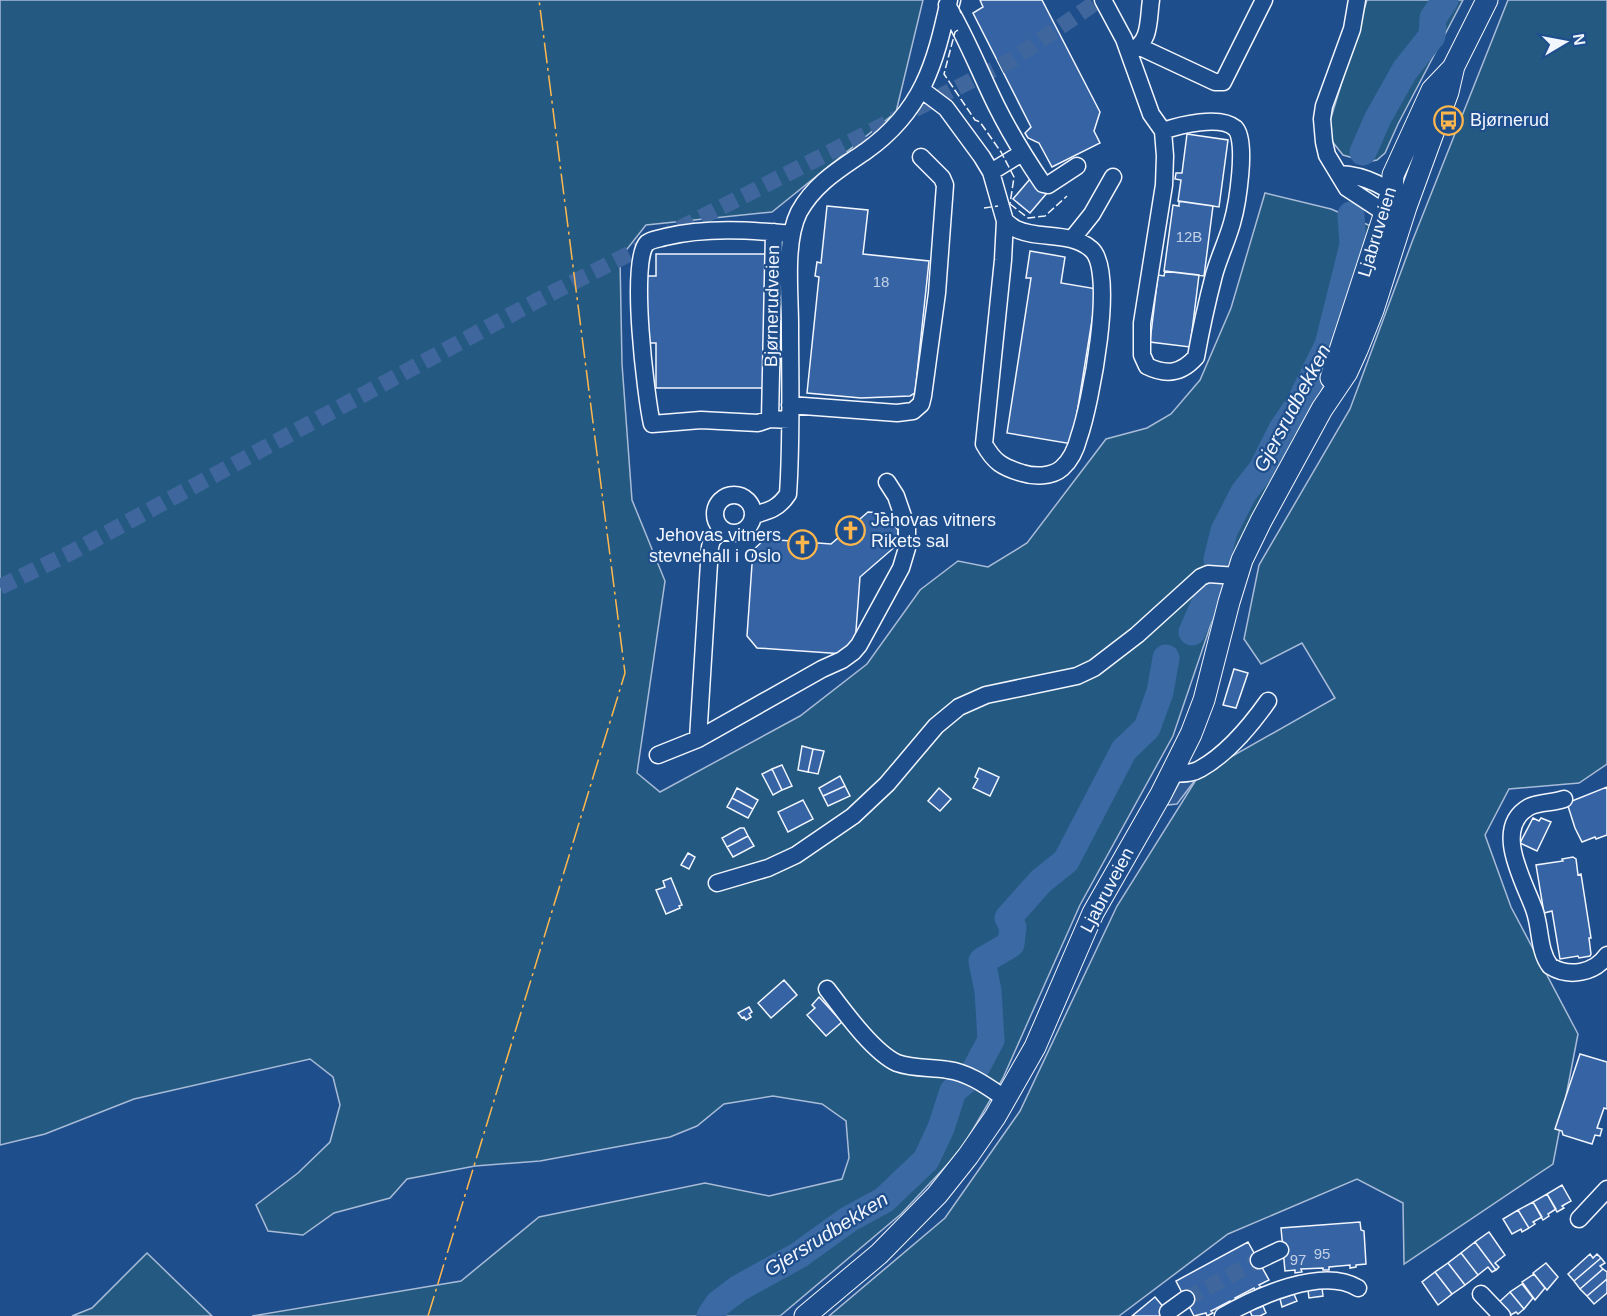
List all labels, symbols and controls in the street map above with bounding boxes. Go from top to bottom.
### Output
north arrow [1535,12,1595,72]
text: N [1570,32,1589,47]
bus stop icon: Bjørnerud [1433,104,1465,136]
place label: Bjørnerud [1470,110,1549,130]
street label: Ljabruveien [1354,185,1400,279]
house number: 12B [1176,228,1202,245]
street label: Bjørnerudveien [761,245,783,367]
house number: 18 [873,273,889,290]
water label: Gjersrudbekken [1249,341,1335,475]
place label: Jehovas vitners Rikets sal [871,510,996,551]
church icon: Jehovas vitners Rikets sal [834,514,866,546]
place label: Jehovas vitners stevnehall i Oslo [649,525,781,566]
church icon: Jehovas vitners stevnehall i Oslo [786,529,818,561]
street label: Ljabruveien [1076,844,1138,936]
water label: Gjersrudbekken [760,1187,892,1281]
house number: 95 [1314,1245,1330,1262]
house number: 97 [1290,1251,1306,1268]

